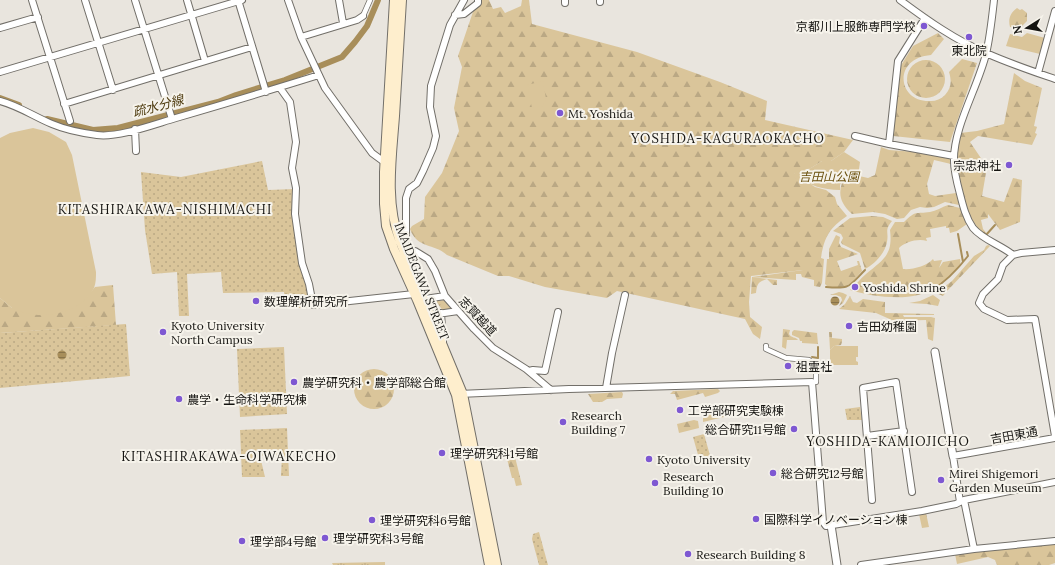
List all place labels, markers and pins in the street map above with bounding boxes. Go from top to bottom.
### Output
place label: 京都川上服飾専門学校 [796,19,916,34]
marker: 京都川上服飾専門学校 [919,21,929,31]
marker: 東北院 [964,32,974,42]
place label: 東北院 [951,43,987,58]
place label: Mt. Yoshida [568,106,633,121]
marker: Mt. Yoshida [555,108,565,118]
place label: 宗忠神社 [953,158,1001,173]
marker: 宗忠神社 [1004,160,1014,170]
place label: Yoshida Shrine [862,280,946,295]
marker: Yoshida Shrine [850,282,860,292]
place label: 数理解析研究所 [264,294,348,309]
marker: 数理解析研究所 [251,296,261,306]
place label: Kyoto University North Campus [171,318,265,347]
place label: 吉田幼稚園 [857,319,917,334]
marker: 吉田幼稚園 [844,321,854,331]
marker: Kyoto University North Campus [158,327,168,337]
place label: 祖霊社 [796,359,832,374]
marker: 祖霊社 [783,361,793,371]
place label: 農学研究科・農学部総合館 [302,375,446,390]
marker: 農学研究科・農学部総合館 [289,377,299,387]
place label: 農学・生命科学研究棟 [187,392,307,407]
marker: 農学・生命科学研究棟 [174,394,184,404]
place label: 工学部研究実験棟 [688,403,784,418]
marker: 工学部研究実験棟 [675,405,685,415]
place label: Research Building 7 [571,408,626,437]
marker: Research Building 7 [558,417,568,427]
place label: 総合研究11号館 [705,422,786,437]
marker: 総合研究11号館 [789,424,799,434]
place label: 理学研究科1号館 [450,446,538,461]
marker: 理学研究科1号館 [437,448,447,458]
place label: Kyoto University [657,452,751,467]
marker: Kyoto University [644,454,654,464]
place label: 総合研究12号館 [781,466,864,481]
place label: Mirei Shigemori Garden Museum [949,466,1042,495]
marker: 総合研究12号館 [768,468,778,478]
place label: Research Building 10 [663,469,724,498]
marker: Mirei Shigemori Garden Museum [936,475,946,485]
marker: Research Building 10 [650,478,660,488]
place label: 国際科学イノべーション棟 [764,512,908,527]
place label: 理学研究科6号館 [380,513,471,528]
marker: 国際科学イノべーション棟 [751,514,761,524]
marker: 理学研究科6号館 [367,515,377,525]
place label: 理学研究科3号館 [333,531,424,546]
marker: 理学研究科3号館 [320,533,330,543]
place label: 理学部4号館 [250,534,317,549]
marker: 理学部4号館 [237,536,247,546]
place label: Research Building 8 [696,547,806,562]
marker: Research Building 8 [683,549,693,559]

